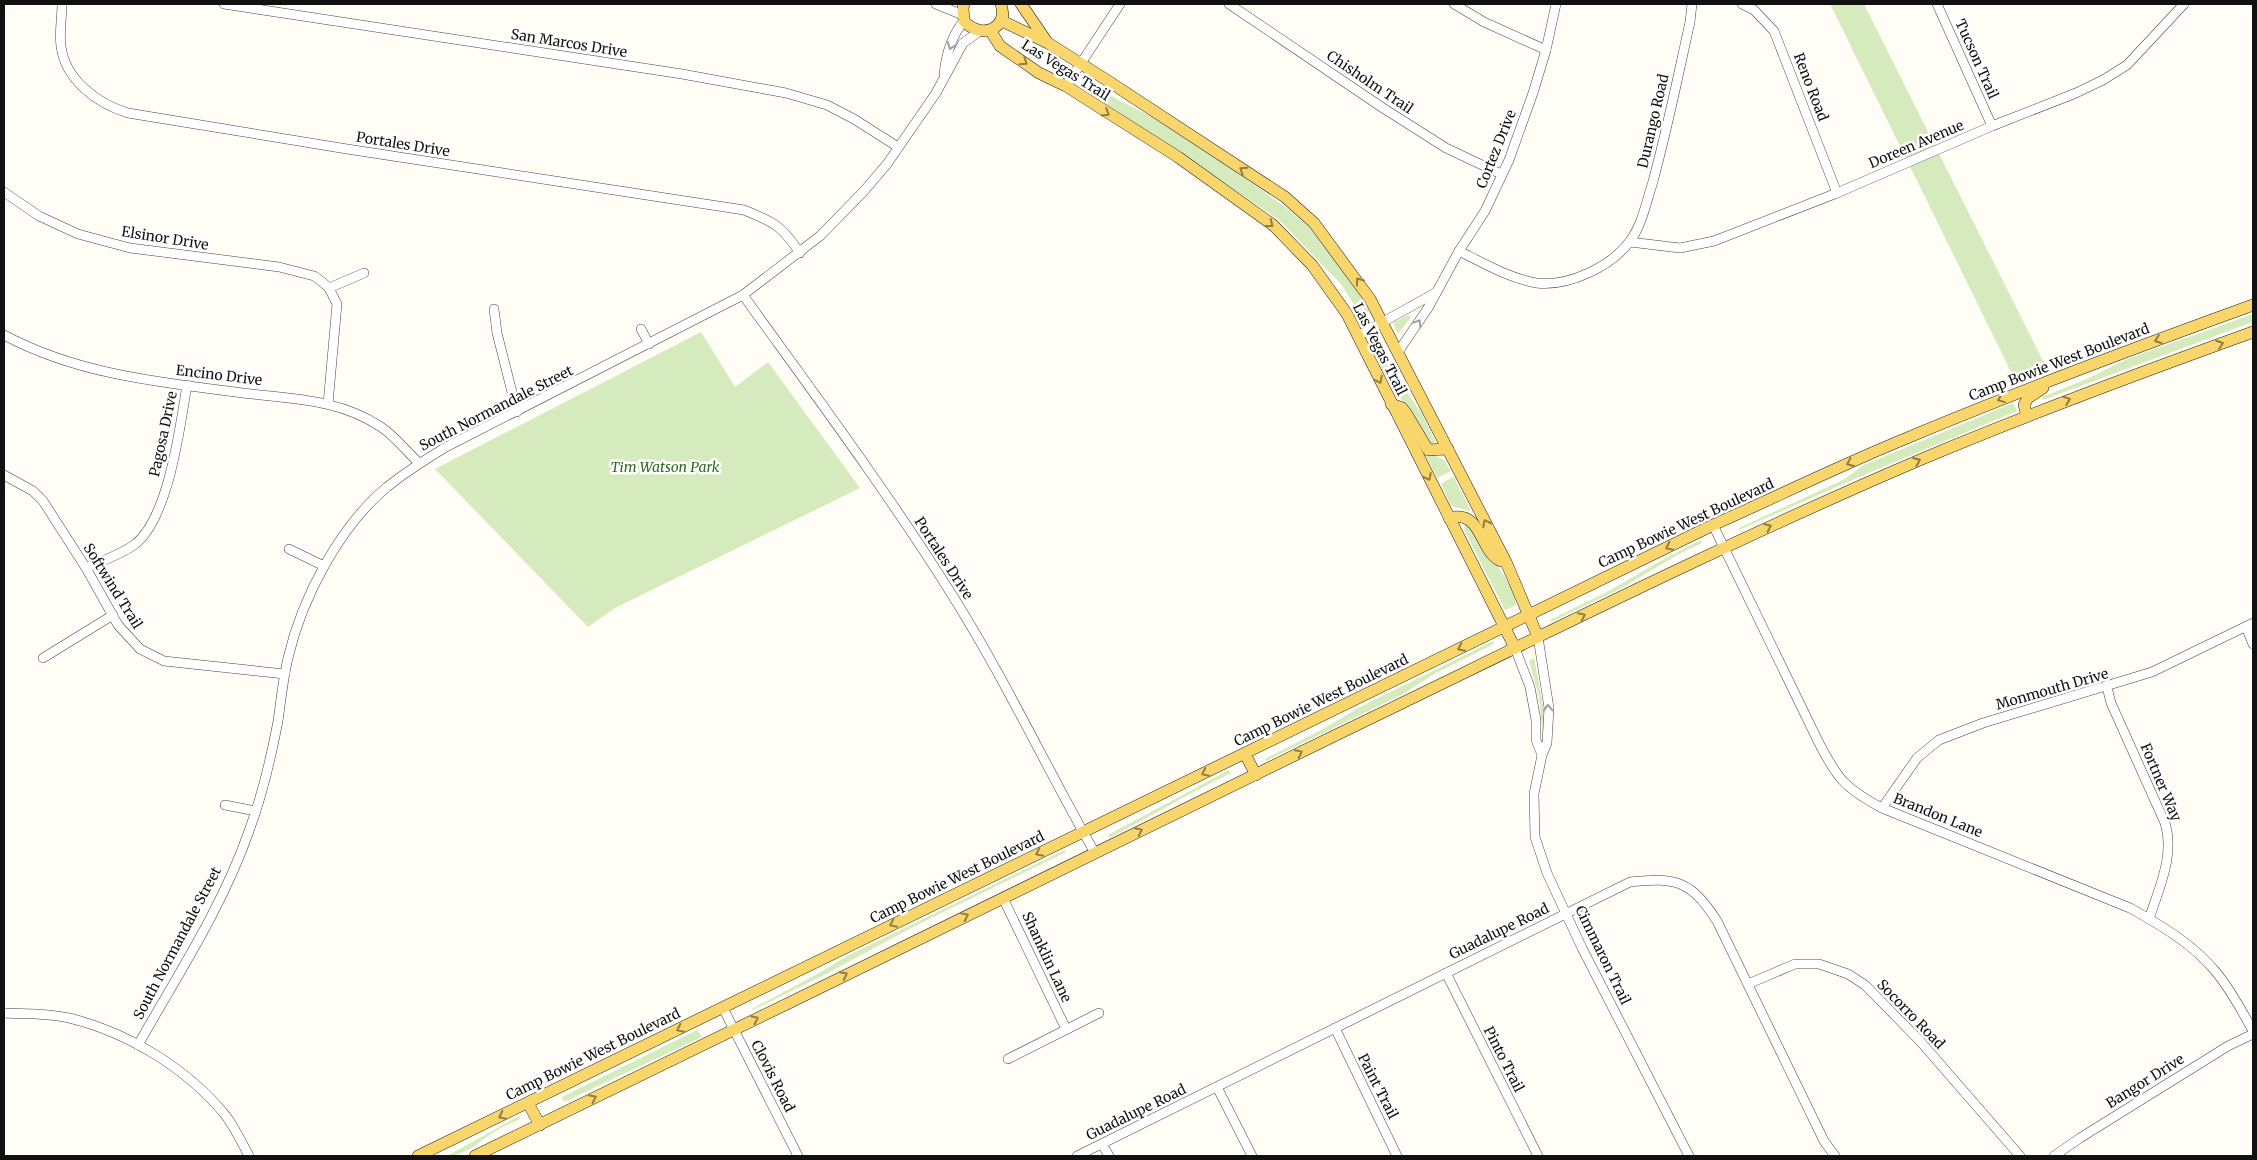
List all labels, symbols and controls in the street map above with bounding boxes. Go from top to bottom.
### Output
street label: Tucson Trail [1951,16,2003,102]
street label: San Marcos Drive [510,25,628,61]
street label: Las Vegas Trail [1018,36,1114,105]
one-way arrow [947,41,957,50]
street label: Chisholm Trail [1323,46,1417,118]
street label: Reno Road [1790,50,1832,124]
one-way arrow [1019,56,1028,66]
street label: Durango Road [1633,72,1673,170]
one-way arrow [1101,107,1110,117]
street label: Cortez Drive [1472,107,1520,191]
street label: Doreen Avenue [1866,116,1966,172]
street label: Portales Drive [355,128,451,160]
one-way arrow [1239,166,1248,176]
one-way arrow [1264,218,1273,226]
street label: Elsinor Drive [120,222,210,254]
one-way arrow [1356,278,1364,287]
street label: Las Vegas Trail [1349,300,1411,399]
street label: Camp Bowie West Boulevard [1966,319,2152,405]
one-way arrow [1412,320,1421,329]
one-way arrow [2154,334,2163,344]
one-way arrow [2215,340,2224,350]
street label: Encino Drive [175,361,263,389]
street label: South Normandale Street [416,361,576,455]
one-way arrow [1373,375,1383,384]
street label: Pagosa Drive [145,390,181,478]
one-way arrow [1997,393,2006,404]
one-way arrow [2063,396,2071,406]
one-way arrow [1846,457,1855,468]
one-way arrow [1912,457,1921,468]
park label: Tim Watson Park [610,458,720,476]
one-way arrow [1422,472,1432,481]
street label: Camp Bowie West Boulevard [1595,474,1777,572]
street label: Portales Drive [911,513,977,603]
one-way arrow [1482,520,1492,529]
one-way arrow [1763,523,1772,533]
street label: Softwind Trail [80,540,147,633]
one-way arrow [1666,540,1675,550]
one-way arrow [1577,612,1586,622]
one-way arrow [1457,642,1466,652]
street label: Camp Bowie West Boulevard [1231,650,1412,750]
street label: Monmouth Drive [1994,664,2110,714]
one-way arrow [1543,704,1553,712]
street label: Fortner Way [2136,740,2186,825]
one-way arrow [1294,749,1303,759]
one-way arrow [1201,767,1210,777]
street label: Brandon Lane [1891,789,1985,841]
street label: Camp Bowie West Boulevard [867,827,1048,927]
one-way arrow [1134,827,1143,838]
one-way arrow [1035,847,1044,858]
street label: South Normandale Street [129,863,225,1022]
street label: Guadalupe Road [1446,899,1552,963]
street label: Cimmaron Trail [1571,903,1635,1008]
street label: Shanklin Lane [1018,909,1076,1005]
one-way arrow [960,912,969,922]
one-way arrow [889,918,898,929]
one-way arrow [839,971,848,981]
street label: Socorro Road [1873,975,1949,1053]
street label: Camp Bowie West Boulevard [503,1004,684,1104]
one-way arrow [750,1015,759,1025]
one-way arrow [676,1023,685,1033]
street label: Pinto Trail [1480,1023,1529,1096]
street label: Clovis Road [747,1037,799,1115]
street label: Paint Trail [1354,1050,1402,1122]
street label: Bangor Drive [2103,1050,2187,1112]
street label: Guadalupe Road [1083,1080,1189,1144]
one-way arrow [588,1095,597,1105]
one-way arrow [498,1109,507,1120]

